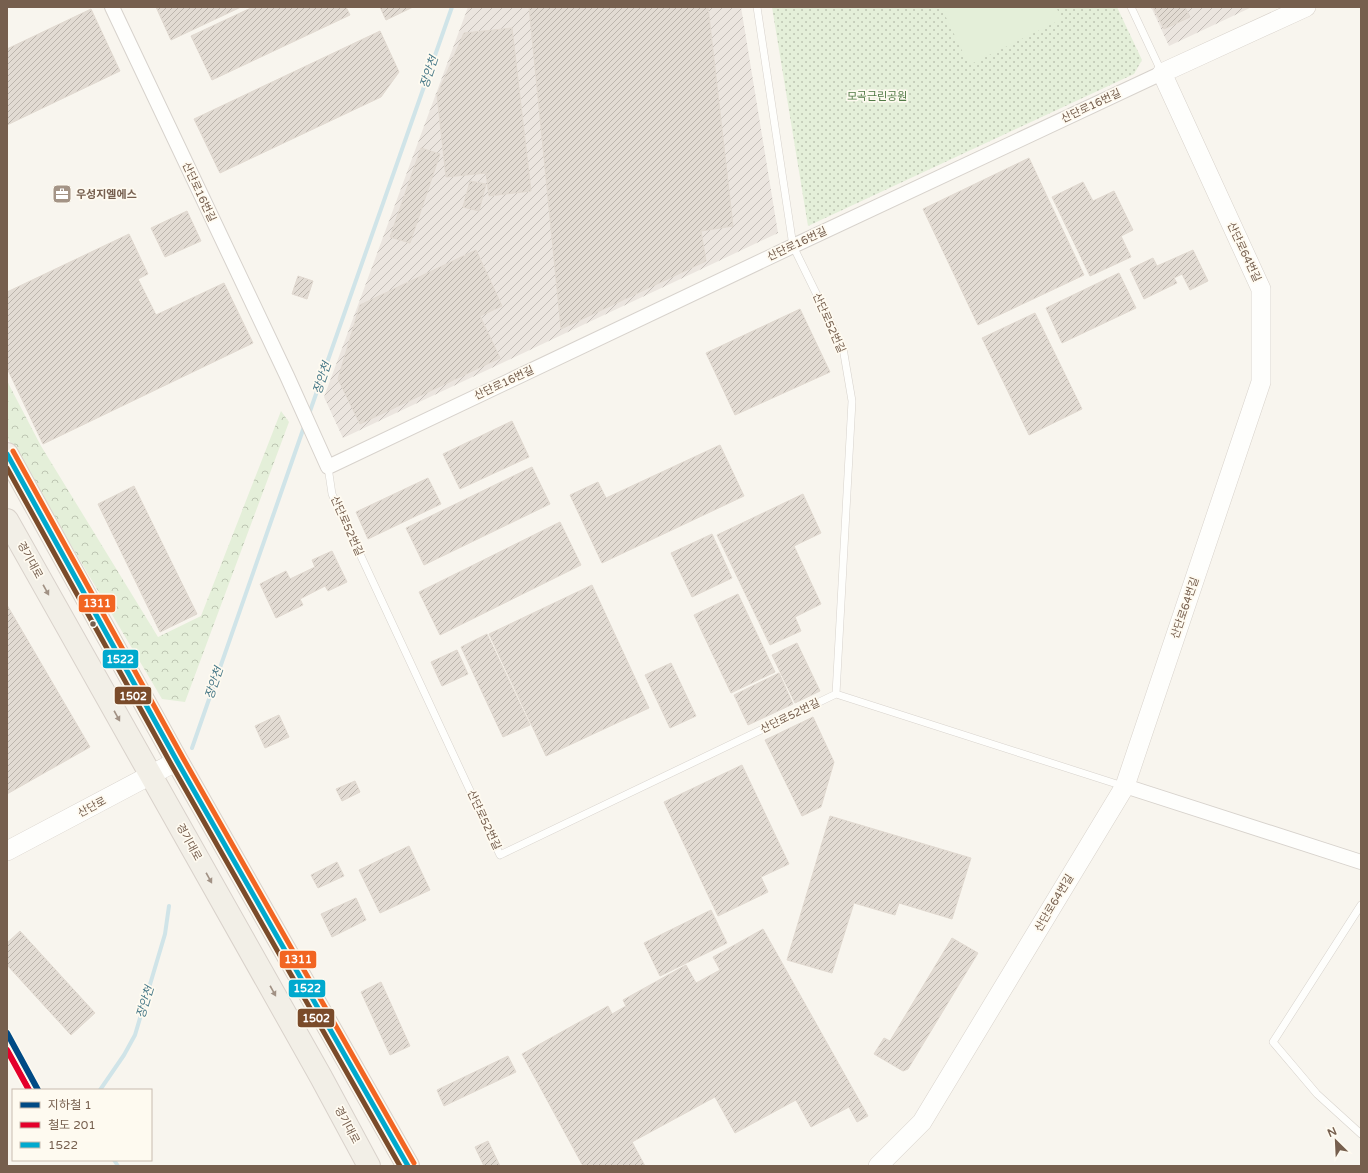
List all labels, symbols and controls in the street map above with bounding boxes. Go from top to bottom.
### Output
water label: 장안천 [417,52,442,90]
street label: 산단로16번길 [1059,86,1123,126]
park label: 모곡근린공원 [847,90,907,103]
street label: 산단로16번길 [179,160,219,224]
office icon: 우성지엘에스 [51,183,73,205]
place label: 우성지엘에스 [76,188,137,201]
street label: 산단로64번길 [1224,220,1264,284]
street label: 산단로16번길 [765,224,829,264]
street label: 산단로52번길 [810,291,848,355]
water label: 장안천 [310,358,335,396]
street label: 산단로16번길 [472,363,536,403]
street label: 산단로52번길 [328,494,366,558]
street label: 경기대로 [15,539,45,581]
street label: 산단로64번길 [1168,575,1202,641]
one-way arrow [43,584,50,596]
line badge: 1311 [78,594,116,613]
text: 1311 [83,597,111,610]
unlabelled marker [88,619,98,629]
line badge: 1522 [102,649,139,669]
text: 1522 [106,653,134,666]
water label: 장안천 [202,663,227,701]
line badge: 1502 [114,686,152,705]
text: 1502 [119,690,147,703]
street label: 산단로52번길 [758,696,822,736]
one-way arrow [113,710,120,722]
street label: 산단로52번길 [464,788,504,852]
street label: 산단로 [76,794,108,820]
street label: 경기대로 [174,821,204,863]
one-way arrow [205,872,212,884]
street label: 산단로64번길 [1032,872,1076,934]
line badge: 1311 [279,950,317,969]
text: 1311 [284,953,312,966]
line badge: 1522 [288,979,326,998]
water label: 장안천 [133,982,157,1020]
text: 1522 [293,982,321,995]
one-way arrow [269,985,276,997]
line badge: 1502 [297,1008,335,1028]
text: 1502 [302,1012,330,1025]
legend [12,1089,152,1161]
text: 지하철 1 [48,1098,92,1112]
street label: 경기대로 [332,1104,362,1146]
text: 철도 201 [48,1118,96,1132]
north arrow [1316,1121,1356,1161]
text: N [1325,1125,1339,1140]
text: 1522 [48,1138,78,1152]

